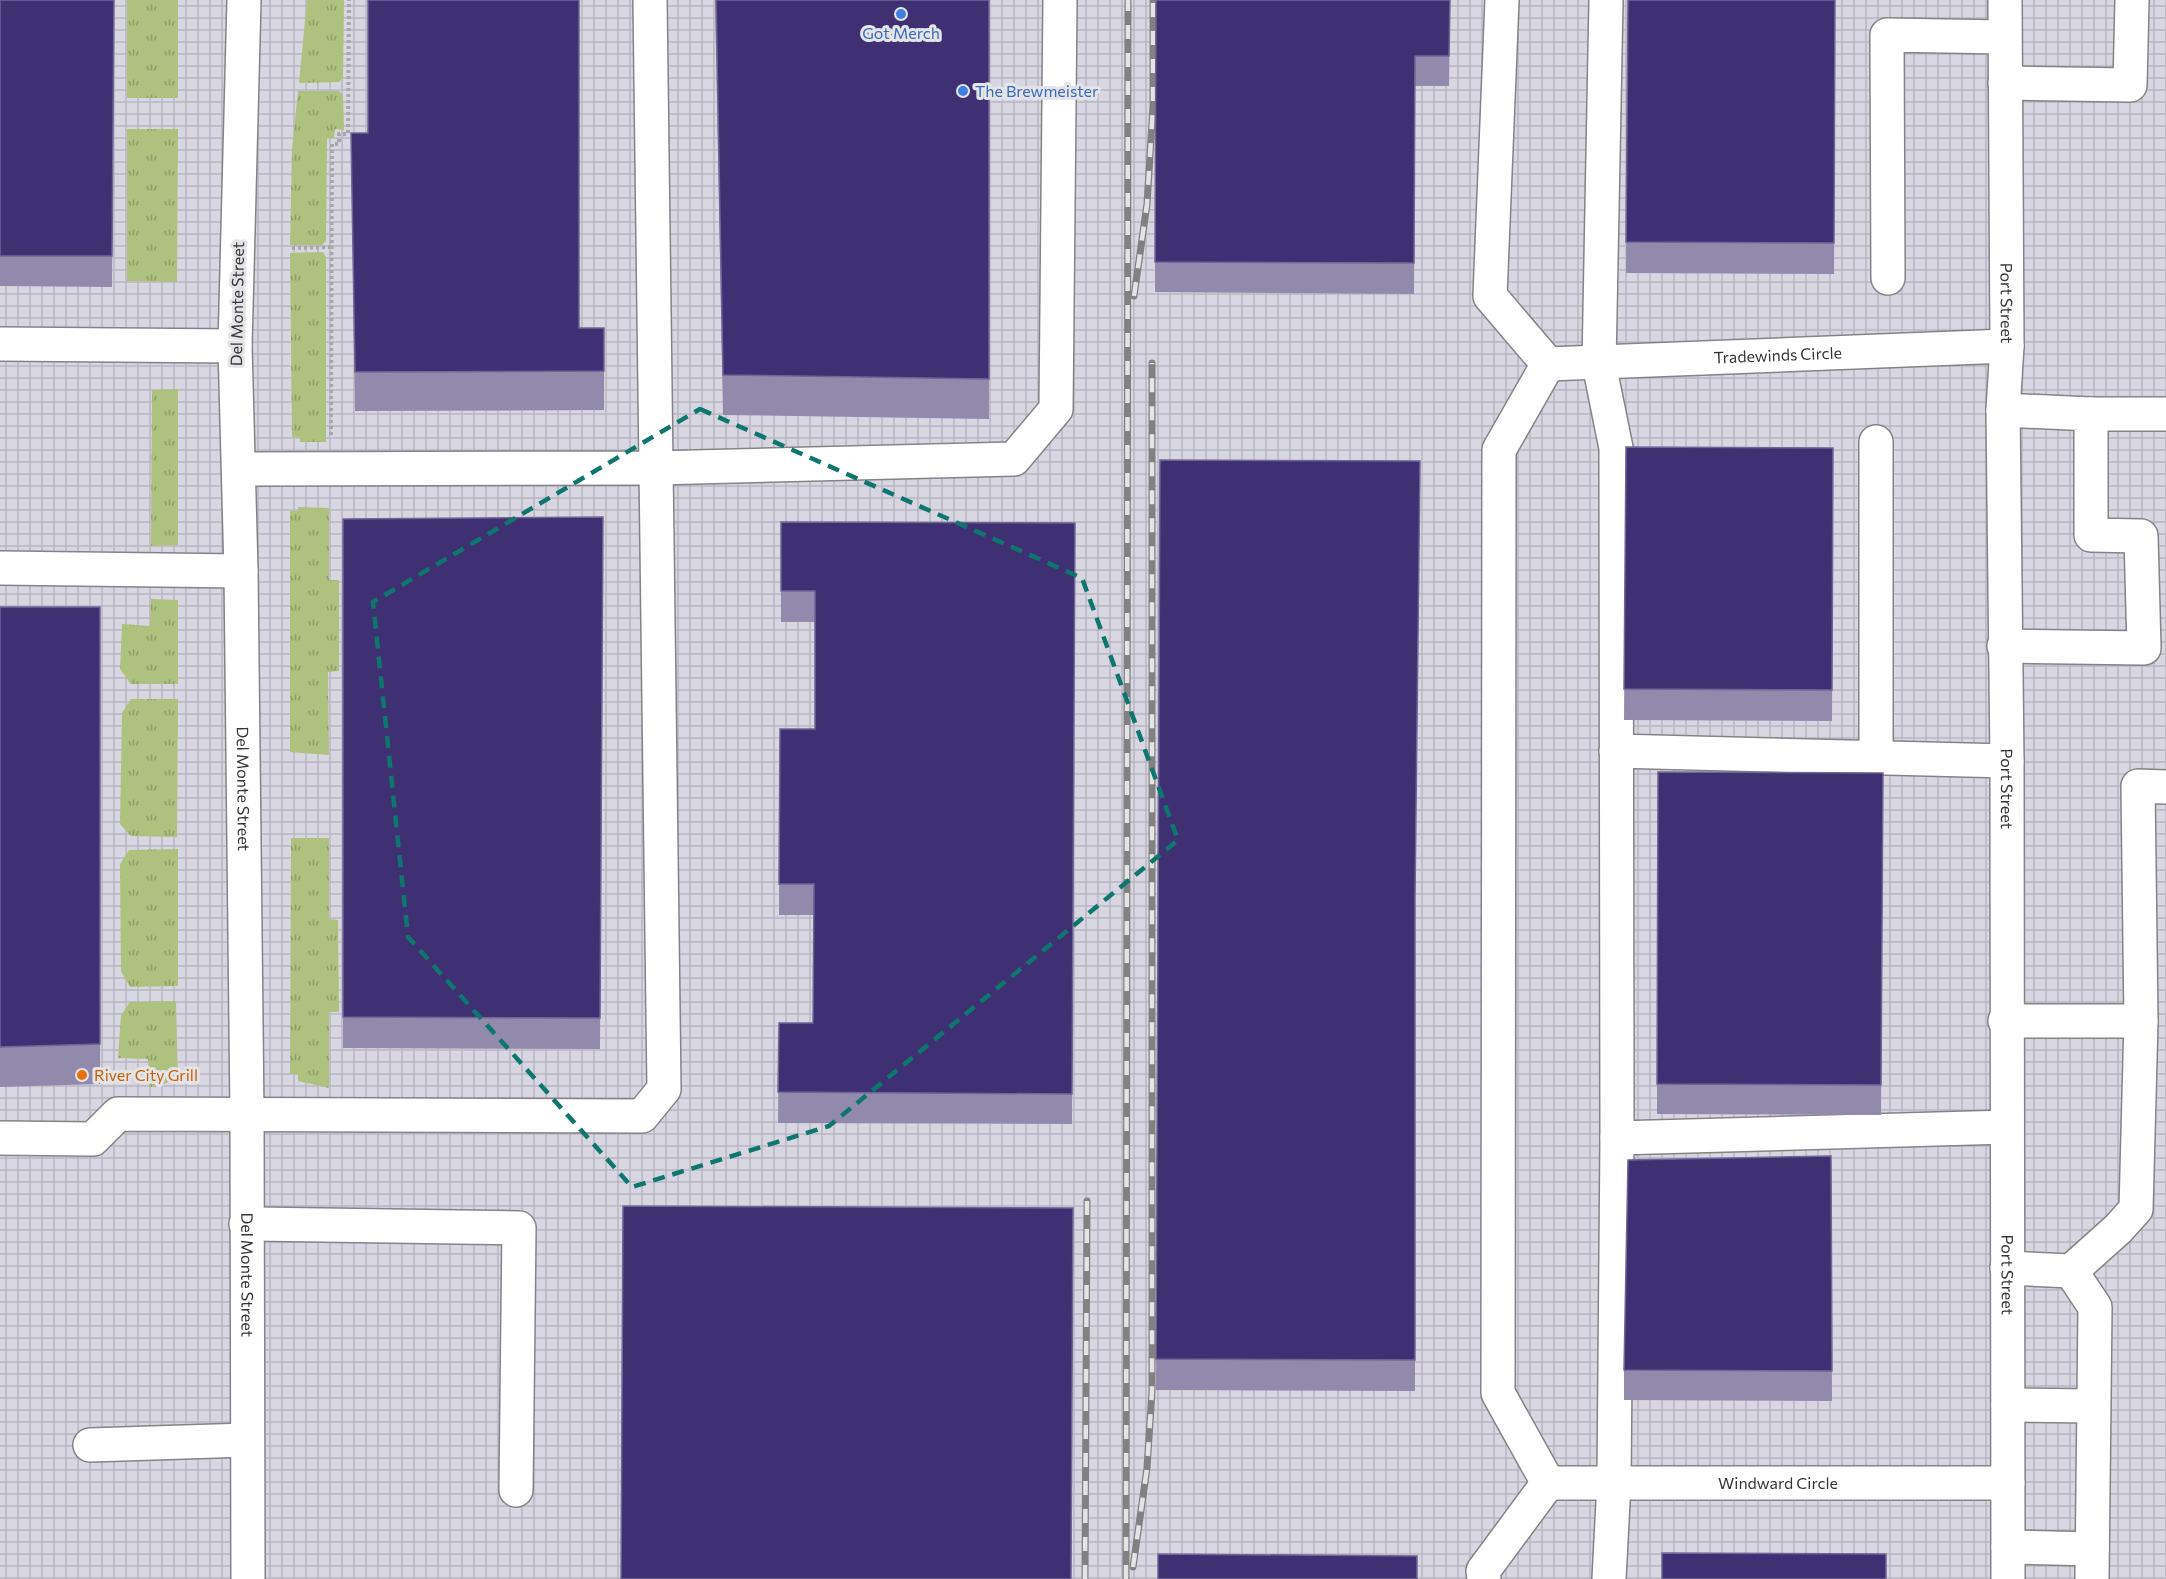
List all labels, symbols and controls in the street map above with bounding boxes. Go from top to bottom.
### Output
marker: Got Merch [894,7,908,21]
place label: Got Merch [862,23,940,42]
place label: The Brewmeister [975,81,1099,100]
marker: The Brewmeister [956,84,970,98]
street label: Del Monte Street [226,241,247,366]
street label: Port Street [1998,263,2017,344]
street label: Tradewinds Circle [1713,342,1842,366]
street label: Del Monte Street [234,726,254,852]
street label: Port Street [1998,748,2017,830]
place label: River City Grill [94,1065,198,1084]
marker: River City Grill [75,1068,89,1082]
street label: Del Monte Street [238,1212,257,1338]
street label: Port Street [1999,1235,2018,1316]
street label: Windward Circle [1718,1473,1838,1492]

